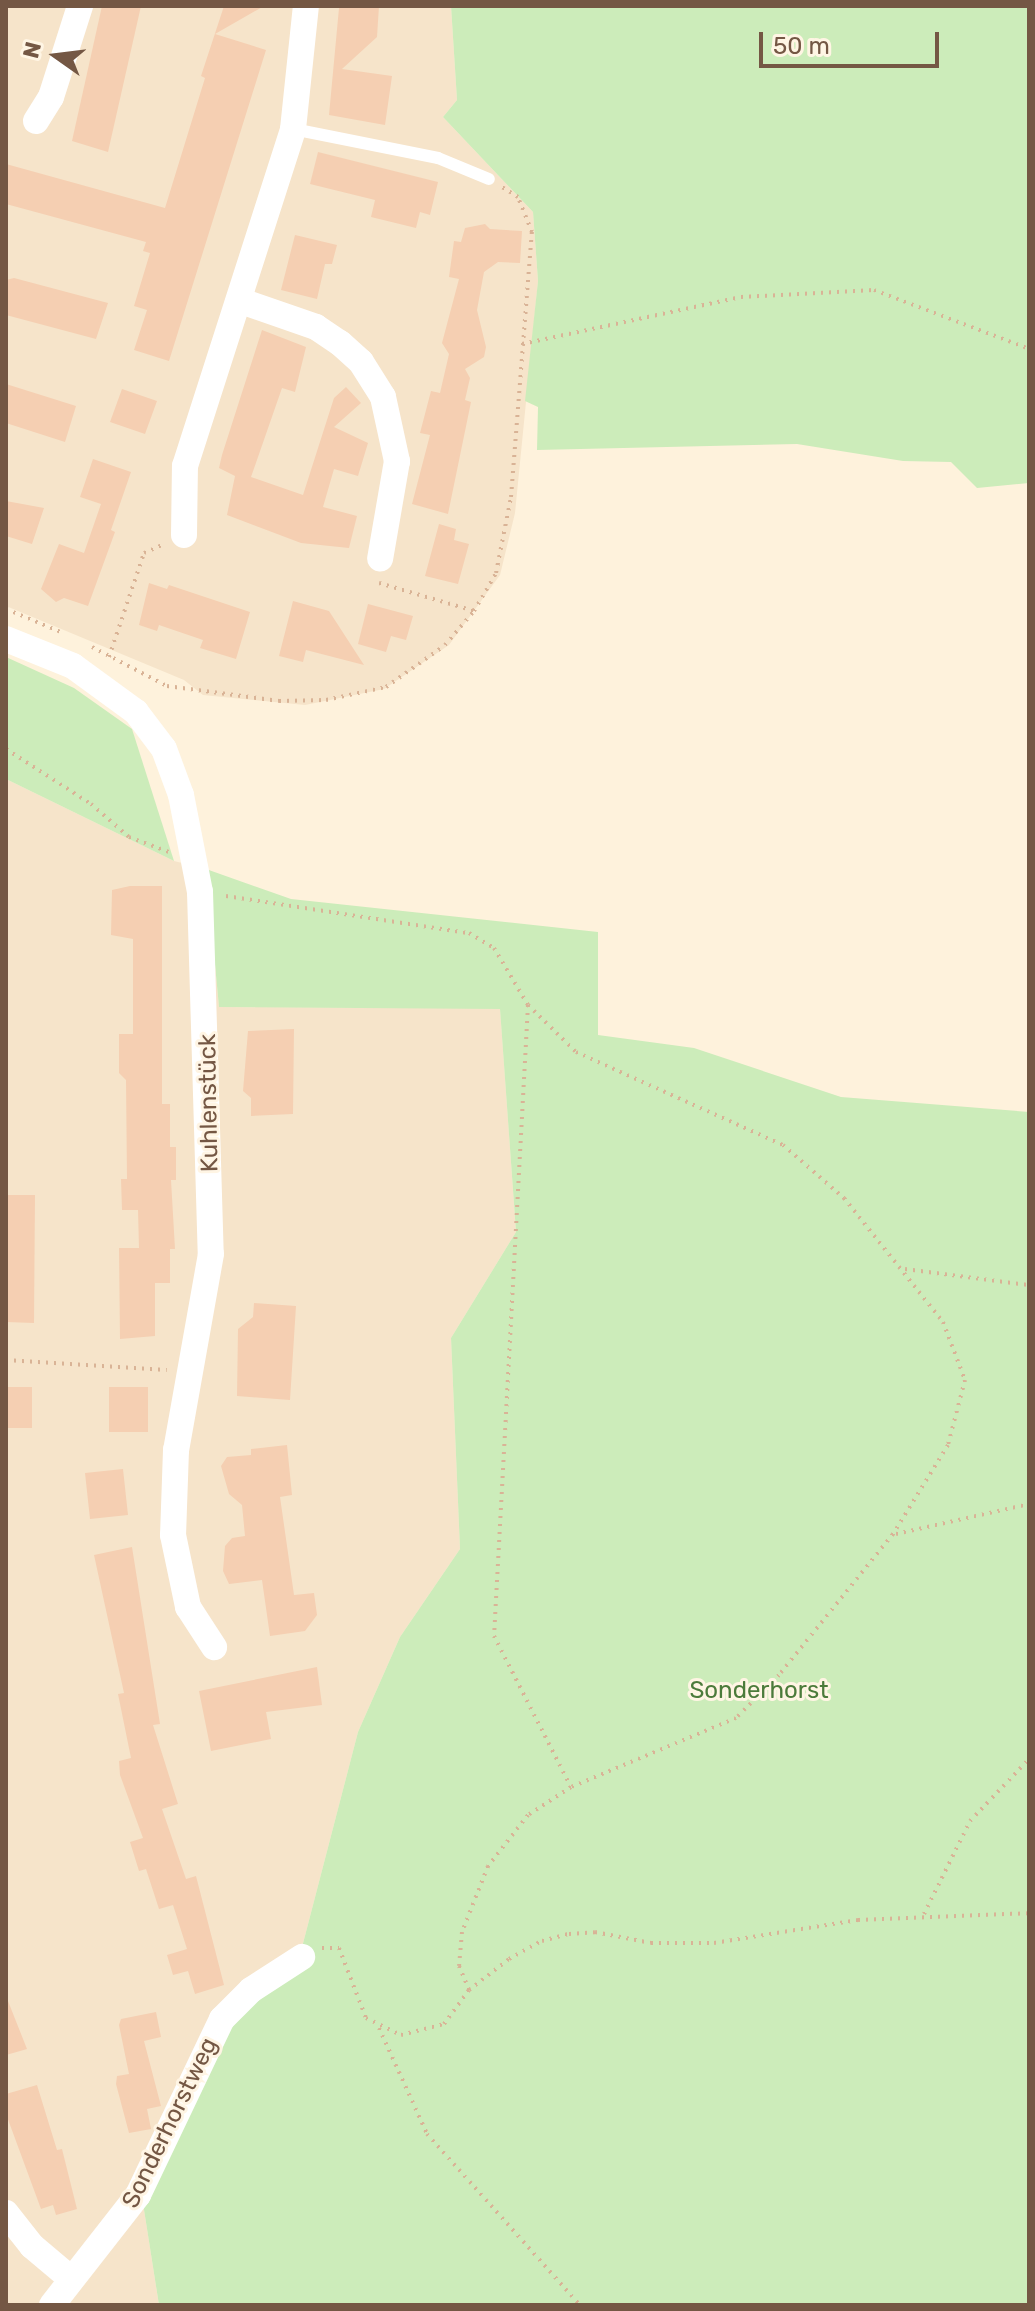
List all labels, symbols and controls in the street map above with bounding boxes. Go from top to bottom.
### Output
north arrow [16,16,96,96]
scale bar [763,16,943,66]
text: 50 m [773,32,830,60]
text: N [17,39,47,61]
street label: Kuhlenstück [193,1034,225,1172]
park label: Sonderhorst [689,1677,829,1705]
street label: Sonderhorstweg [116,2033,224,2213]

